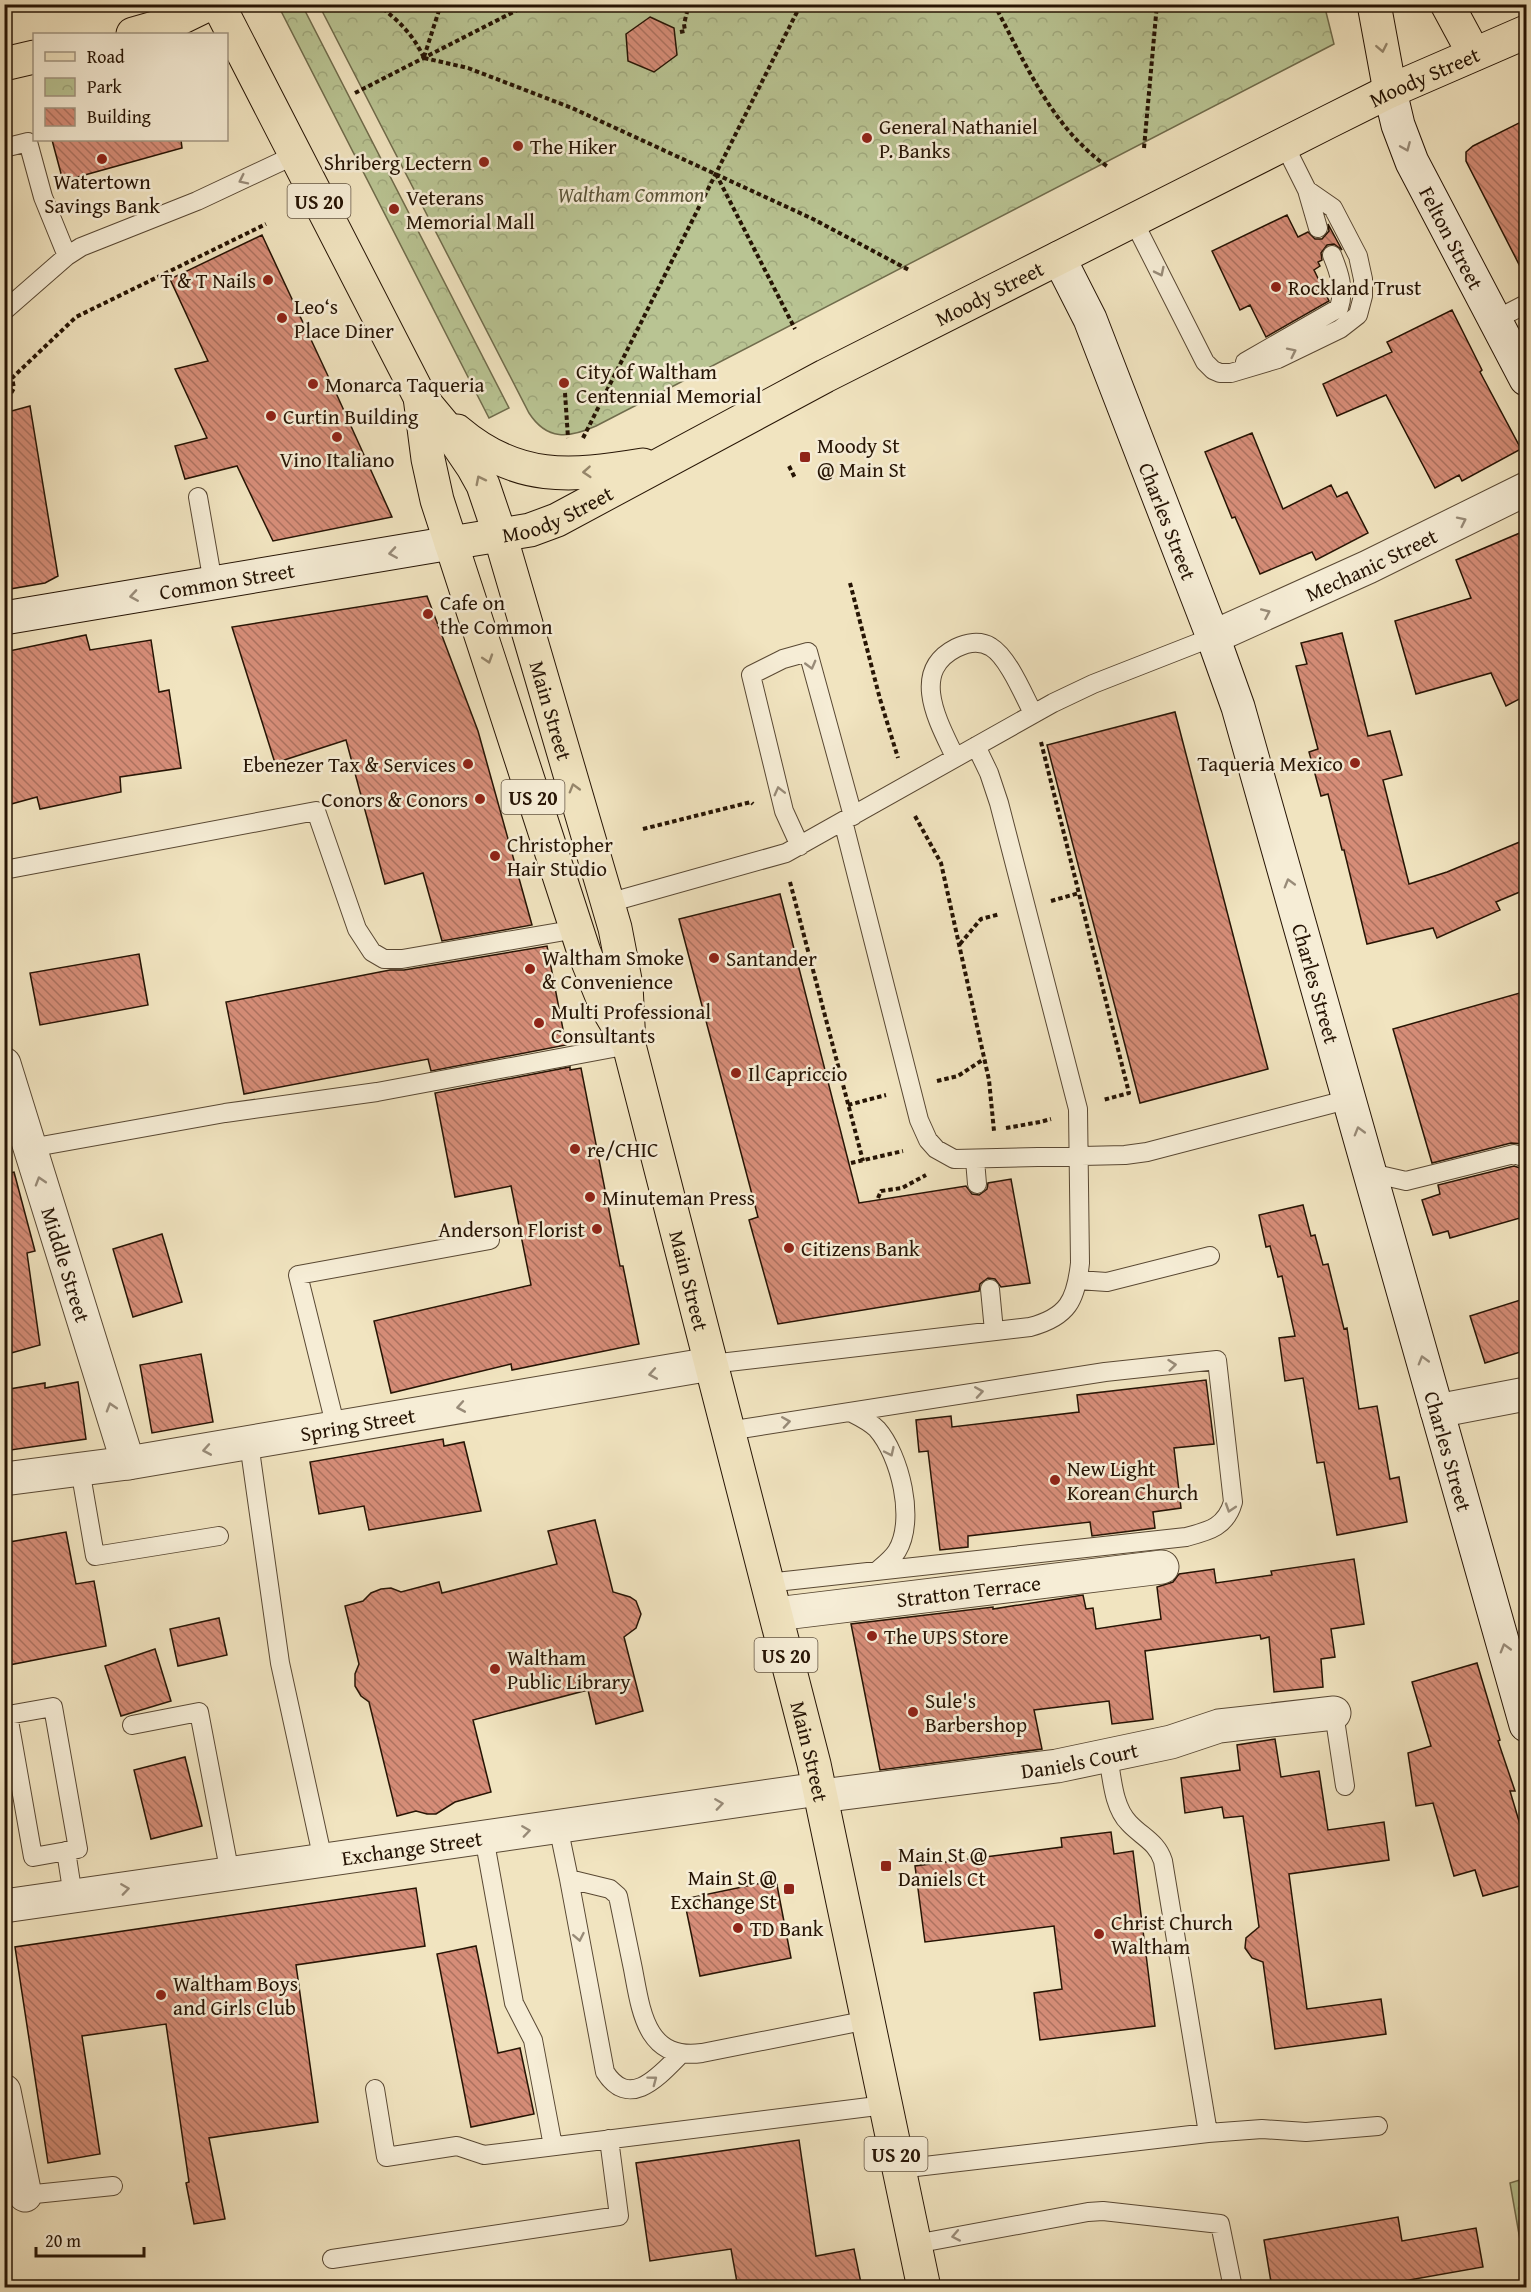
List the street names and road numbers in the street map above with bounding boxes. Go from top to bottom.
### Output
street label: Moody Street [1363,38,1485,115]
street label: Felton Street [1412,181,1492,295]
road number: US 20 [288,184,350,218]
street label: Moody Street [929,252,1049,334]
street label: Charles Street [1131,458,1205,585]
street label: Moody Street [500,477,619,550]
street label: Mechanic Street [1300,520,1443,609]
street label: Common Street [157,554,297,607]
street label: Main Street [522,657,581,765]
road number: US 20 [502,780,564,814]
street label: Charles Street [1284,920,1348,1048]
street label: Middle Street [34,1203,99,1327]
street label: Main Street [662,1227,718,1335]
street label: Charles Street [1417,1387,1480,1515]
street label: Spring Street [298,1399,418,1449]
street label: Stratton Terrace [895,1566,1043,1615]
road number: US 20 [754,1638,818,1672]
street label: Main Street [783,1698,837,1805]
street label: Daniels Court [1019,1734,1141,1786]
street label: Exchange Street [339,1822,485,1873]
road number: US 20 [864,2137,928,2171]

